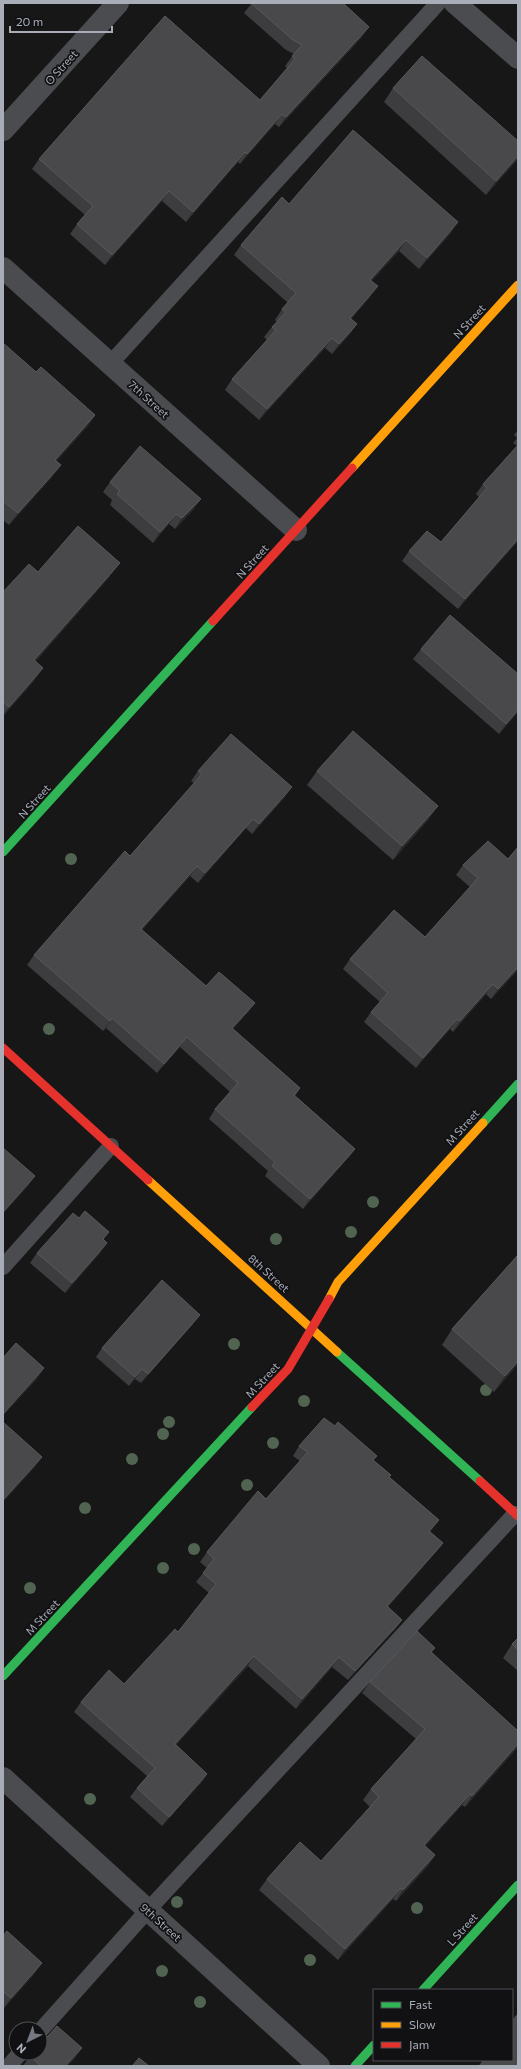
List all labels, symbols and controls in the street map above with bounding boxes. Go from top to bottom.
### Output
scale bar [10,8,112,34]
text: 20 m [16,14,43,28]
street label: O Street [42,47,80,87]
street label: N Street [450,301,488,341]
street label: 7th Street [126,377,172,421]
street label: N Street [233,541,271,581]
street label: N Street [15,781,53,821]
street label: M Street [443,1106,482,1148]
street label: 8th Street [246,1251,293,1295]
street label: M Street [242,1359,282,1400]
street label: M Street [22,1596,62,1637]
street label: 9th Street [138,1900,185,1944]
street label: L Street [444,1910,480,1948]
legend [373,1989,513,2061]
text: Fast [409,1997,432,2011]
text: Slow [409,2017,436,2031]
north arrow [8,2021,48,2061]
text: Jam [409,2037,429,2052]
text: N [14,2041,28,2056]

